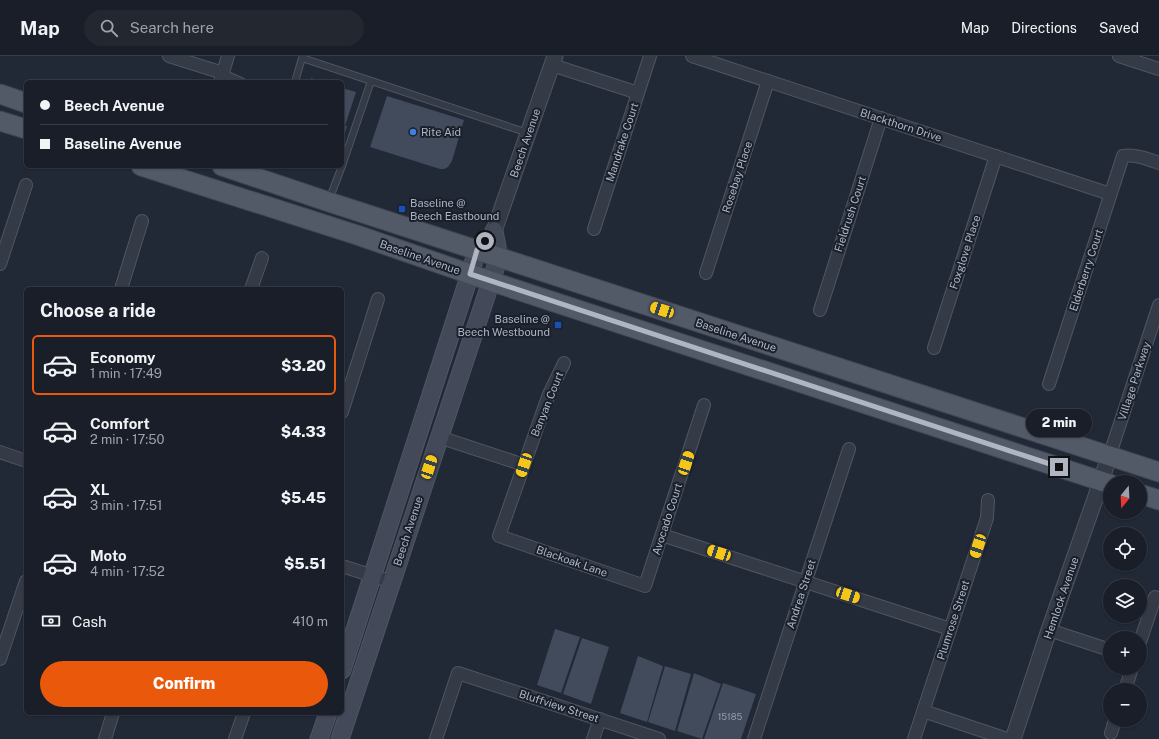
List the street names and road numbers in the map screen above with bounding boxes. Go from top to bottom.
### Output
street label: Mandrake Court [604,101,640,183]
street label: Blackthorn Drive [859,106,943,144]
street label: Beech Avenue [508,107,542,179]
street label: Rosebay Place [720,140,754,214]
street label: Fieldrush Court [832,175,868,253]
street label: Foxglove Place [947,213,983,291]
street label: Elderberry Court [1067,227,1105,313]
street label: Baseline Avenue [378,238,462,276]
street label: Baseline Avenue [694,316,778,354]
street label: Village Parkway [1116,340,1152,422]
street label: Banyan Court [528,370,566,438]
street label: Avocado Court [650,482,684,556]
street label: Beech Avenue [391,495,425,567]
street label: Blackoak Lane [535,543,609,579]
street label: Hemlock Avenue [1041,555,1081,641]
street label: Andrea Street [784,558,818,630]
street label: Plumrose Street [934,579,972,661]
street label: Bluffview Street [518,687,600,725]

